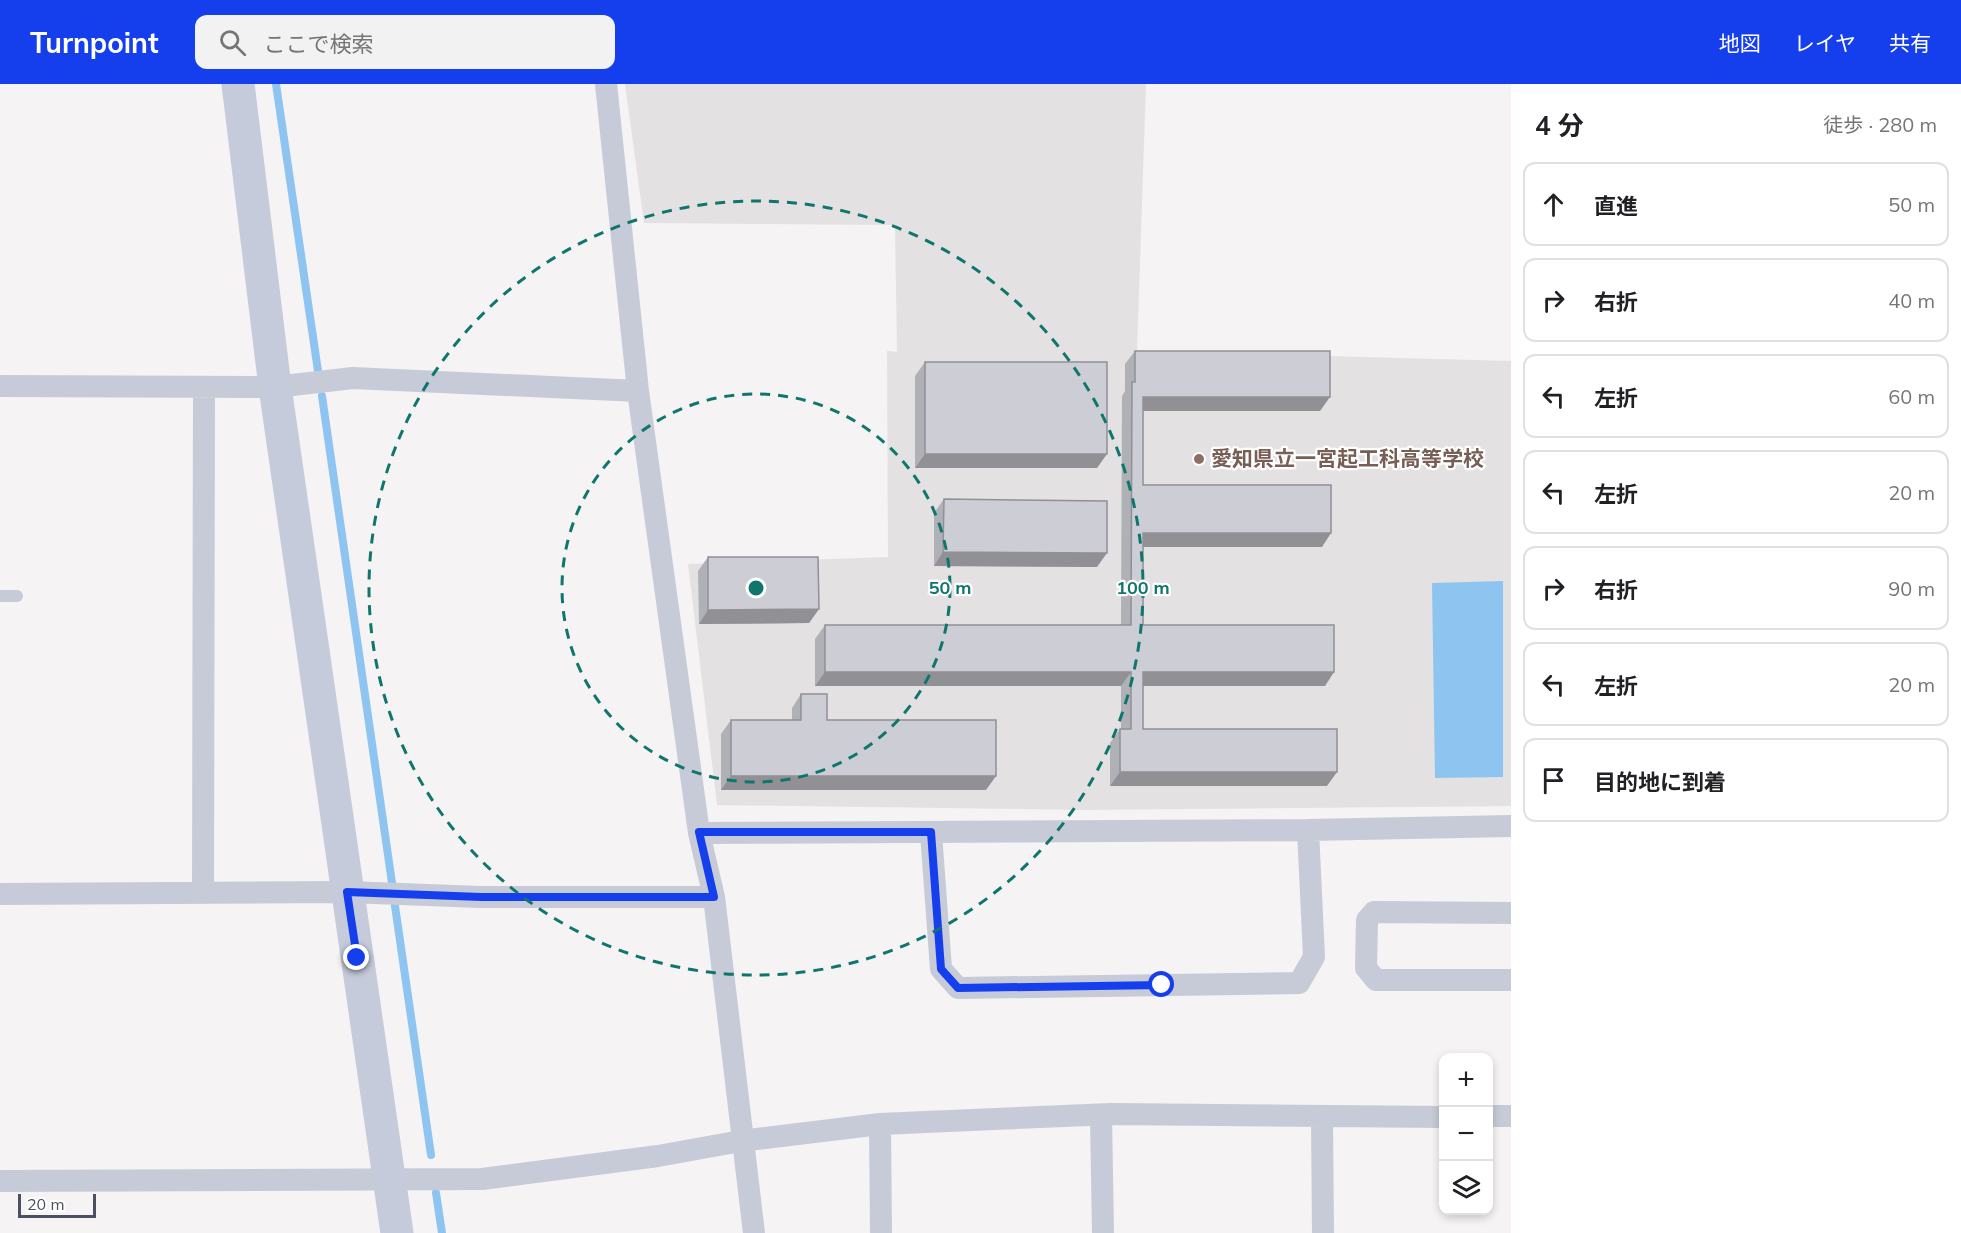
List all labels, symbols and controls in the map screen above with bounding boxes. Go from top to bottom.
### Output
search box [195,15,615,69]
text: Turnpoint [30,25,159,60]
icon: search [216,26,249,59]
text: ここで検索 [264,30,374,58]
text: 地図 [1719,30,1761,56]
text: レイヤ [1794,30,1856,56]
text: 共有 [1889,30,1931,56]
text: 4 分 [1535,109,1584,142]
text: 徒歩 · 280 m [1823,112,1937,137]
icon: ahead [1537,188,1570,221]
text: 直進 [1594,192,1638,220]
text: 50 m [1888,192,1935,217]
icon: right [1537,284,1570,317]
text: 右折 [1594,288,1638,316]
text: 40 m [1888,288,1935,313]
icon: left [1537,380,1570,413]
text: 左折 [1594,384,1638,412]
text: 60 m [1888,384,1935,409]
place label: 愛知県立一宮起工科高等学校 [1211,445,1484,471]
marker: 愛知県立一宮起工科高等学校 [1192,452,1206,466]
icon: left [1537,476,1570,509]
text: 左折 [1594,480,1638,508]
text: 20 m [1888,480,1935,505]
icon: right [1537,572,1570,605]
text: 50 m [929,576,971,599]
text: 100 m [1116,576,1170,599]
text: 右折 [1594,576,1638,604]
text: 90 m [1888,576,1935,601]
centre of rings [746,578,766,598]
icon: left [1537,668,1570,701]
text: 左折 [1594,672,1638,700]
text: 20 m [1888,672,1935,697]
icon: arrive [1537,764,1570,797]
text: 目的地に到着 [1594,768,1726,796]
route end [343,944,369,970]
route start [1148,971,1174,997]
map controls [1439,1053,1493,1215]
button: + [1439,1053,1493,1107]
button: − [1439,1107,1493,1161]
button: layers [1439,1161,1493,1215]
scale bar [18,1191,96,1218]
text: 20 m [27,1194,64,1214]

